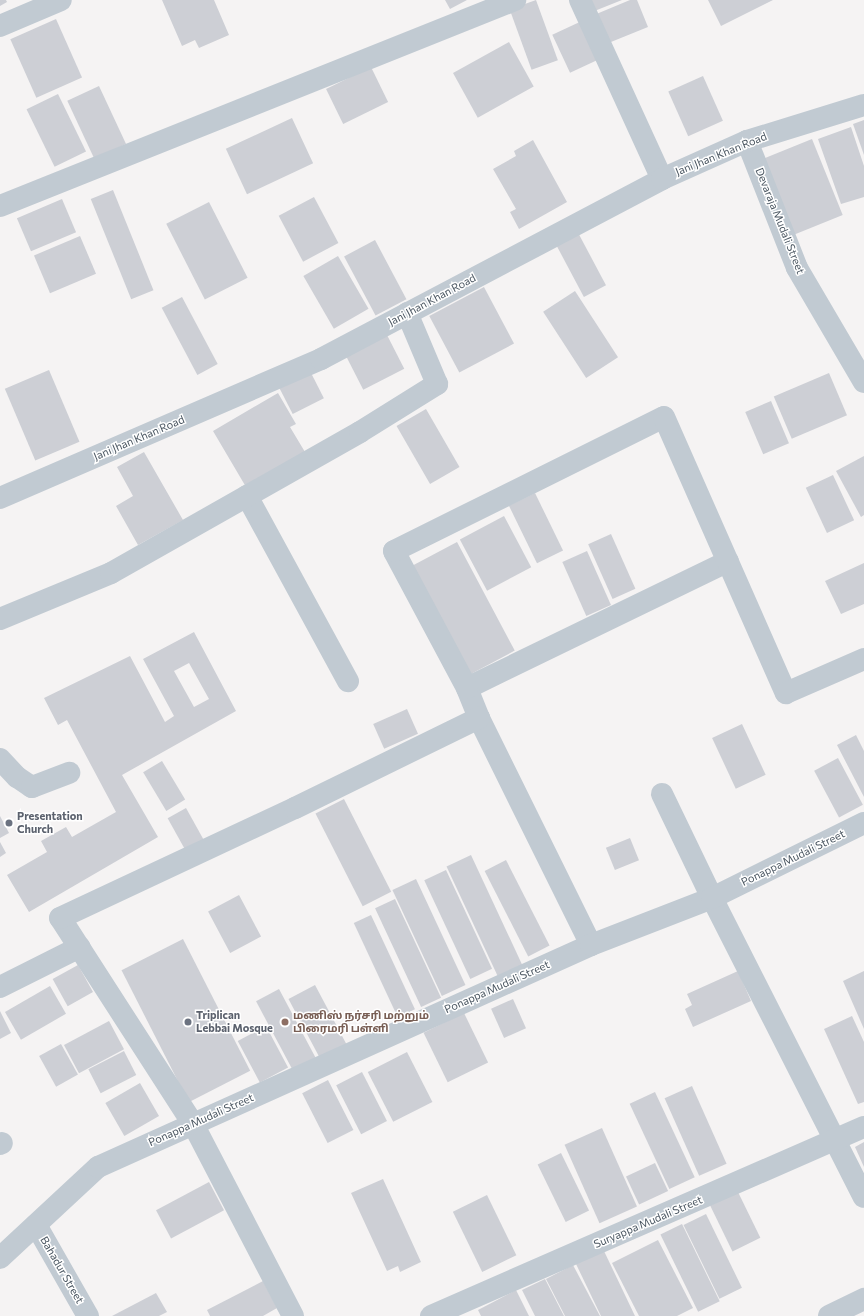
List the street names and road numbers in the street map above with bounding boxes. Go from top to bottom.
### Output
street label: Jani Jhan Khan Road [673,130,769,178]
street label: Devaraja Mudali Street [753,166,807,276]
street label: Jani Jhan Khan Road [386,271,478,329]
street label: Jani Jhan Khan Road [92,413,186,463]
street label: Ponappa Mudali Street [739,827,847,889]
street label: Ponappa Mudali Street [442,958,552,1016]
street label: Ponappa Mudali Street [146,1091,256,1149]
street label: Suryappa Mudali Street [592,1193,704,1251]
street label: Bahadur Street [38,1234,86,1306]

